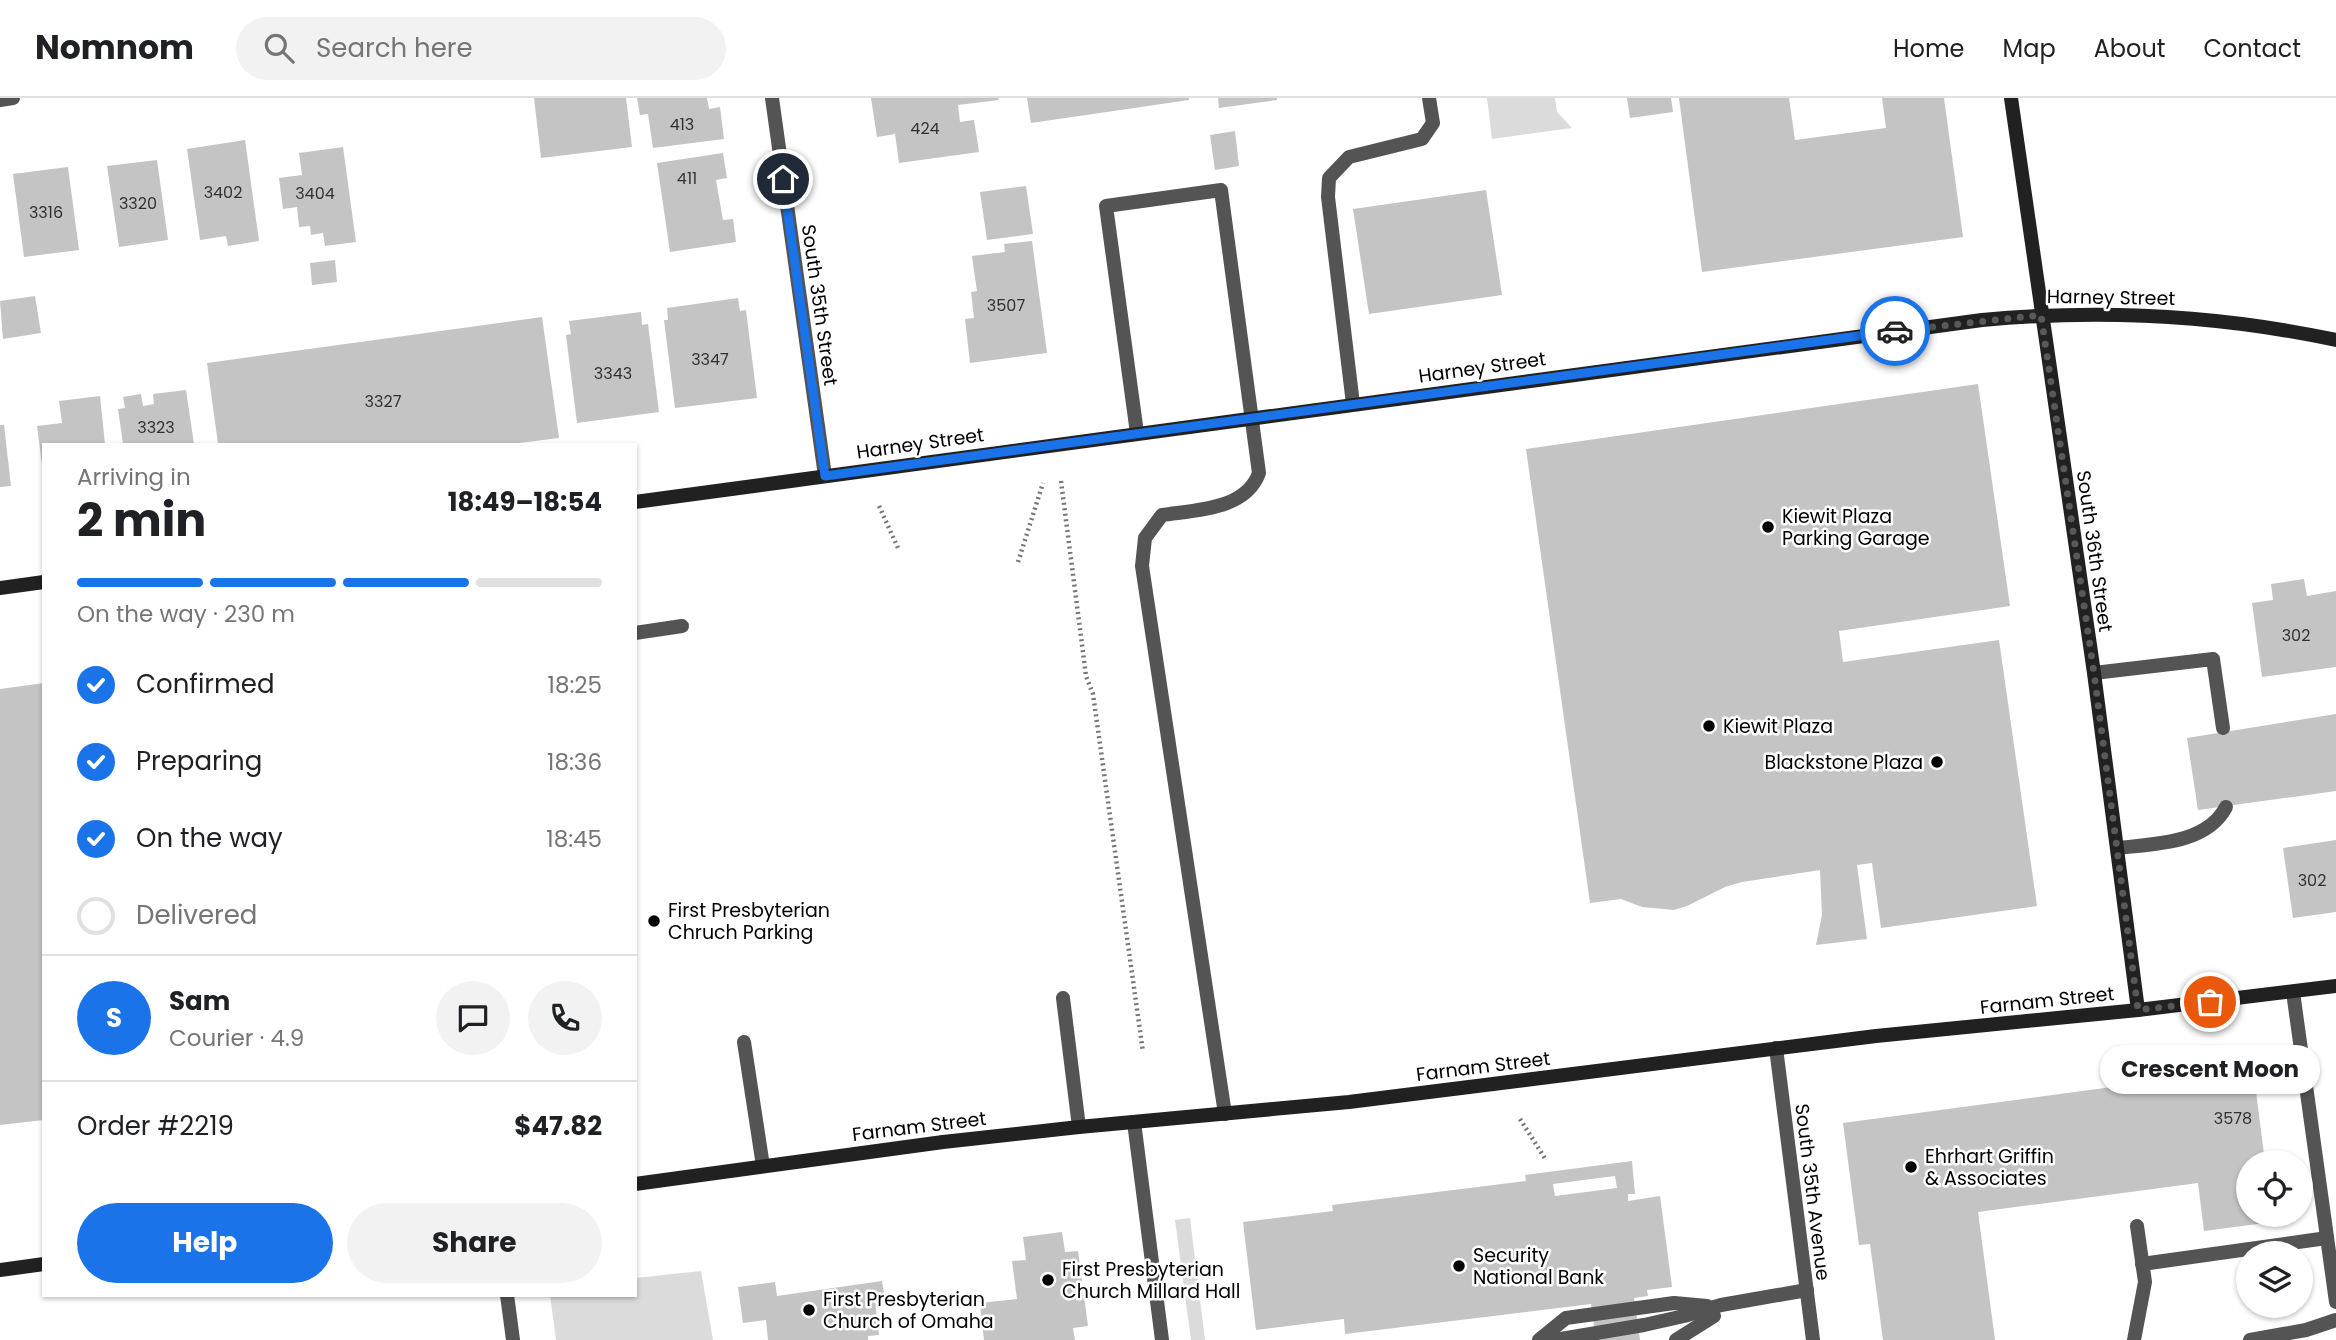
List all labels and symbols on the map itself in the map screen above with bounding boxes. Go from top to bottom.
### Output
house number: 413 [670,113,694,136]
house number: 424 [910,117,940,140]
pin [753,149,813,209]
house number: 411 [677,167,697,190]
house number: 3402 [204,181,242,204]
house number: 3404 [295,182,335,205]
house number: 3320 [119,192,157,215]
house number: 3316 [29,201,63,224]
street label: South 35th Street [795,223,844,388]
street label: Harney Street [2047,283,2176,312]
house number: 3507 [987,294,1025,317]
courier [1860,296,1930,366]
street label: Harney Street [1417,345,1548,390]
house number: 3347 [691,348,729,371]
house number: 3343 [594,362,632,385]
house number: 3327 [365,390,402,413]
house number: 3323 [137,416,175,439]
street label: Harney Street [855,421,986,466]
street label: South 36th Street [2070,469,2119,634]
place label: Kiewit Plaza Parking Garage [1782,503,1930,552]
marker: Kiewit Plaza Parking Garage [1760,519,1776,535]
house number: 302 [2282,624,2310,647]
place label: Kiewit Plaza [1723,713,1833,740]
marker: Kiewit Plaza [1701,718,1717,734]
place label: Blackstone Plaza [1765,749,1923,776]
marker: Blackstone Plaza [1929,754,1945,770]
house number: 302 [2298,869,2326,892]
place label: First Presbyterian Chruch Parking [668,897,830,946]
marker: First Presbyterian Chruch Parking [646,913,662,929]
pin [2180,972,2240,1032]
street label: Farnam Street [1979,980,2116,1021]
callout: Crescent Moon [2100,1044,2320,1093]
street label: Farnam Street [1415,1045,1552,1088]
street label: South 35th Avenue [1788,1102,1837,1282]
street label: Farnam Street [851,1105,988,1148]
house number: 3578 [2214,1107,2252,1130]
place label: Ehrhart Griffin & Associates [1925,1143,2054,1192]
marker: Ehrhart Griffin & Associates [1903,1159,1919,1175]
place label: Security National Bank [1473,1242,1604,1291]
place label: First Presbyterian Church Millard Hall [1062,1256,1240,1305]
marker: Security National Bank [1451,1258,1467,1274]
marker: First Presbyterian Church Millard Hall [1040,1272,1056,1288]
place label: First Presbyterian Church of Omaha [823,1286,994,1335]
marker: First Presbyterian Church of Omaha [801,1302,817,1318]

